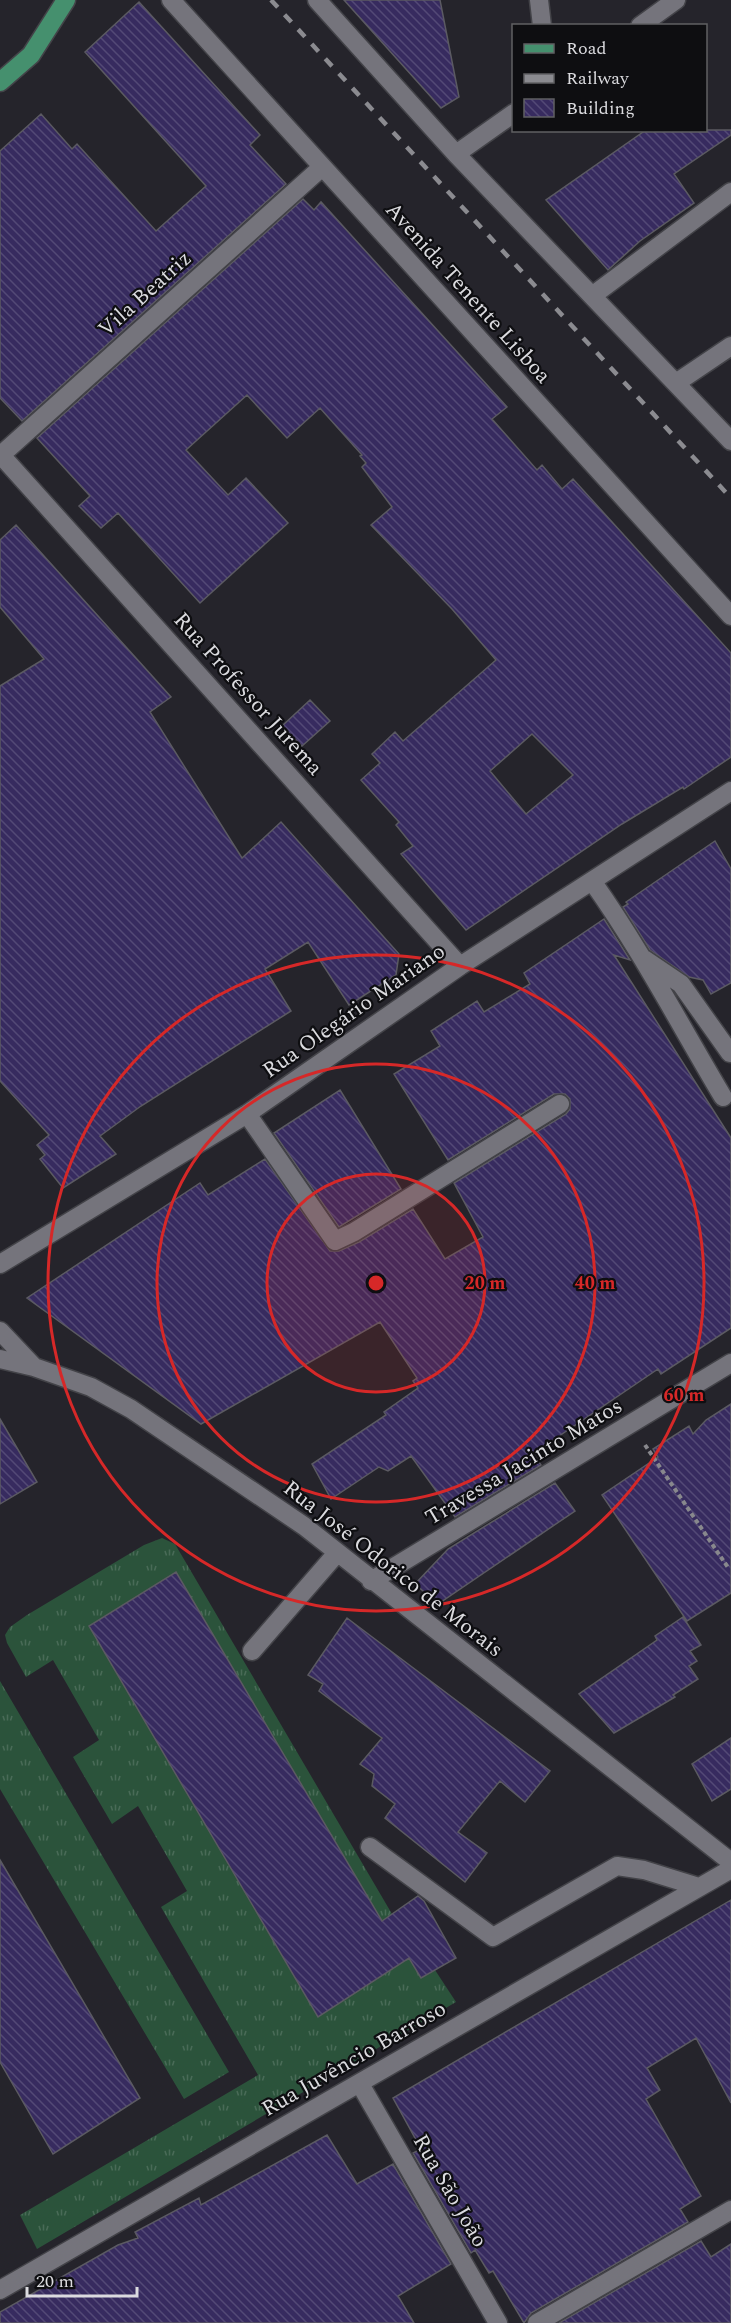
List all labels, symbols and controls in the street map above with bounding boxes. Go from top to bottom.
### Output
legend [512,24,707,132]
text: Road [566,35,607,62]
text: Railway [566,65,630,92]
text: Building [566,95,635,122]
street label: Avenida Tenente Lisboa [377,195,559,391]
street label: Vila Beatriz [91,243,199,345]
street label: Rua Professor Jurema [165,605,331,783]
street label: Rua Olegário Mariano [256,935,452,1087]
text: 20 m [465,1270,505,1297]
text: 40 m [575,1270,615,1297]
centre of rings [366,1273,386,1293]
text: 60 m [664,1382,704,1409]
street label: Travessa Jacinto Matos [419,1390,629,1534]
street label: Rua José Odorico de Morais [276,1472,510,1666]
street label: Rua Juvêncio Barroso [255,1993,453,2125]
street label: Rua São João [404,2128,496,2254]
scale bar [27,2260,136,2298]
text: 20 m [36,2268,74,2295]

